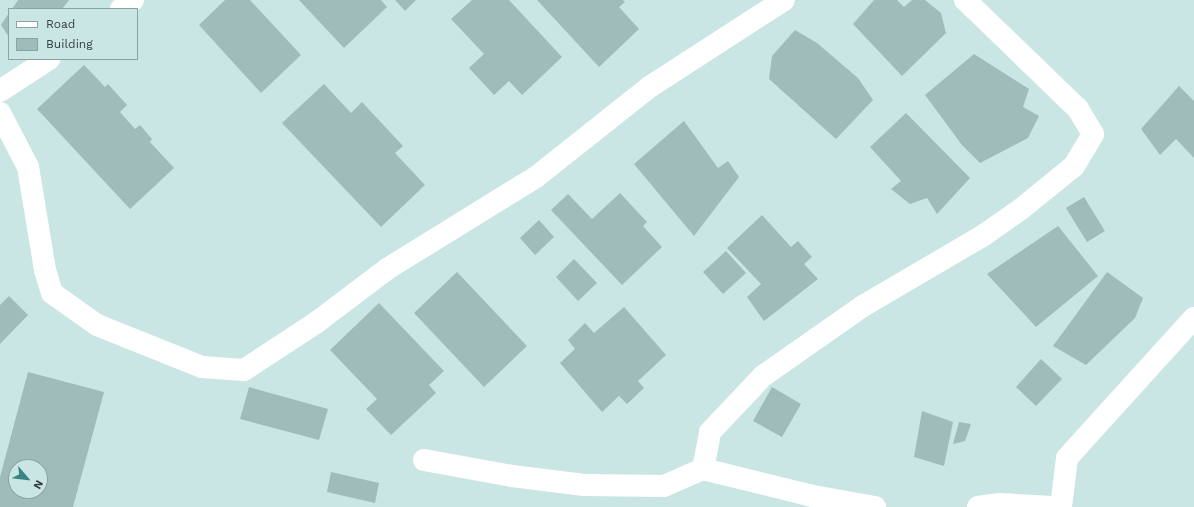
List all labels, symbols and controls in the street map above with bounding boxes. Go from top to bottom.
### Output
legend [8,8,138,60]
text: Road [46,17,75,31]
text: Building [46,37,93,51]
north arrow [8,459,48,499]
text: N [31,478,46,491]

